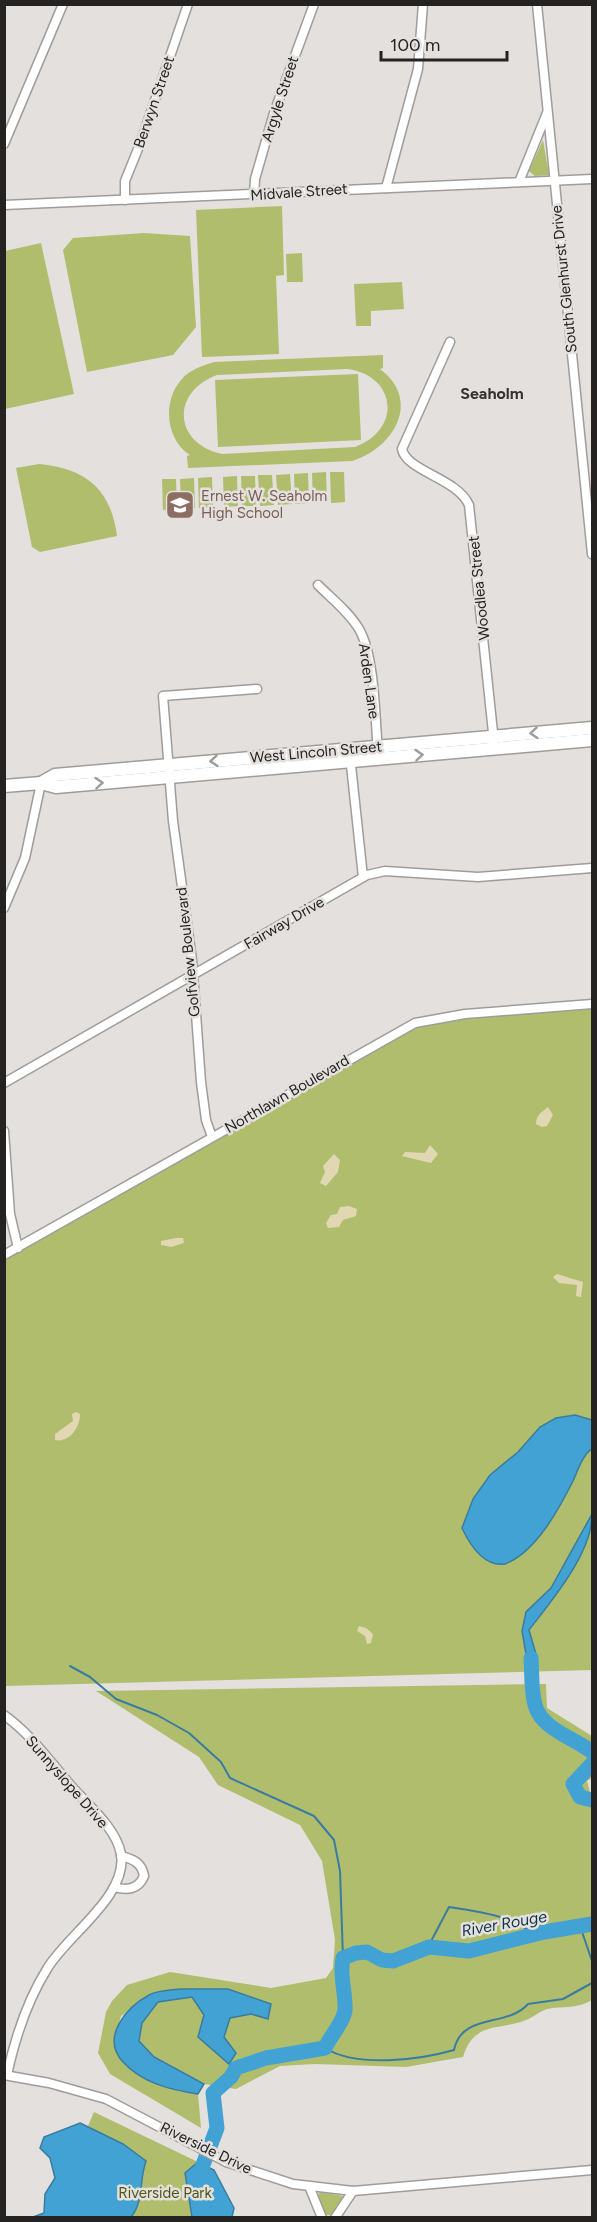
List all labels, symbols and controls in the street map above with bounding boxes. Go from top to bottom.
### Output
scale bar [381,24,507,62]
text: 100 m [390,34,440,56]
street label: Berwyn Street [130,53,178,150]
street label: Argyle Street [258,54,302,144]
street label: Midvale Street [250,180,349,204]
street label: South Glenhurst Drive [547,204,581,354]
district label: Seaholm [460,384,524,403]
place label: Ernest W. Seaholm High School [201,487,327,522]
school or university icon: Ernest W. Seaholm High School [164,489,196,521]
street label: Woodlea Street [465,535,493,641]
street label: Arden Lane [355,642,383,720]
one-way arrow [530,726,539,739]
street label: West Lincoln Street [249,737,383,767]
one-way arrow [414,749,423,762]
one-way arrow [210,754,219,767]
one-way arrow [94,777,103,790]
street label: Golfview Boulevard [172,886,204,1018]
street label: Fairway Drive [241,893,327,953]
street label: Northlawn Boulevard [222,1051,352,1137]
street label: Sunnyslope Drive [22,1732,112,1832]
water label: River Rouge [460,1907,549,1940]
street label: Riverside Drive [157,2118,255,2178]
park label: Riverside Park [118,2184,212,2202]

